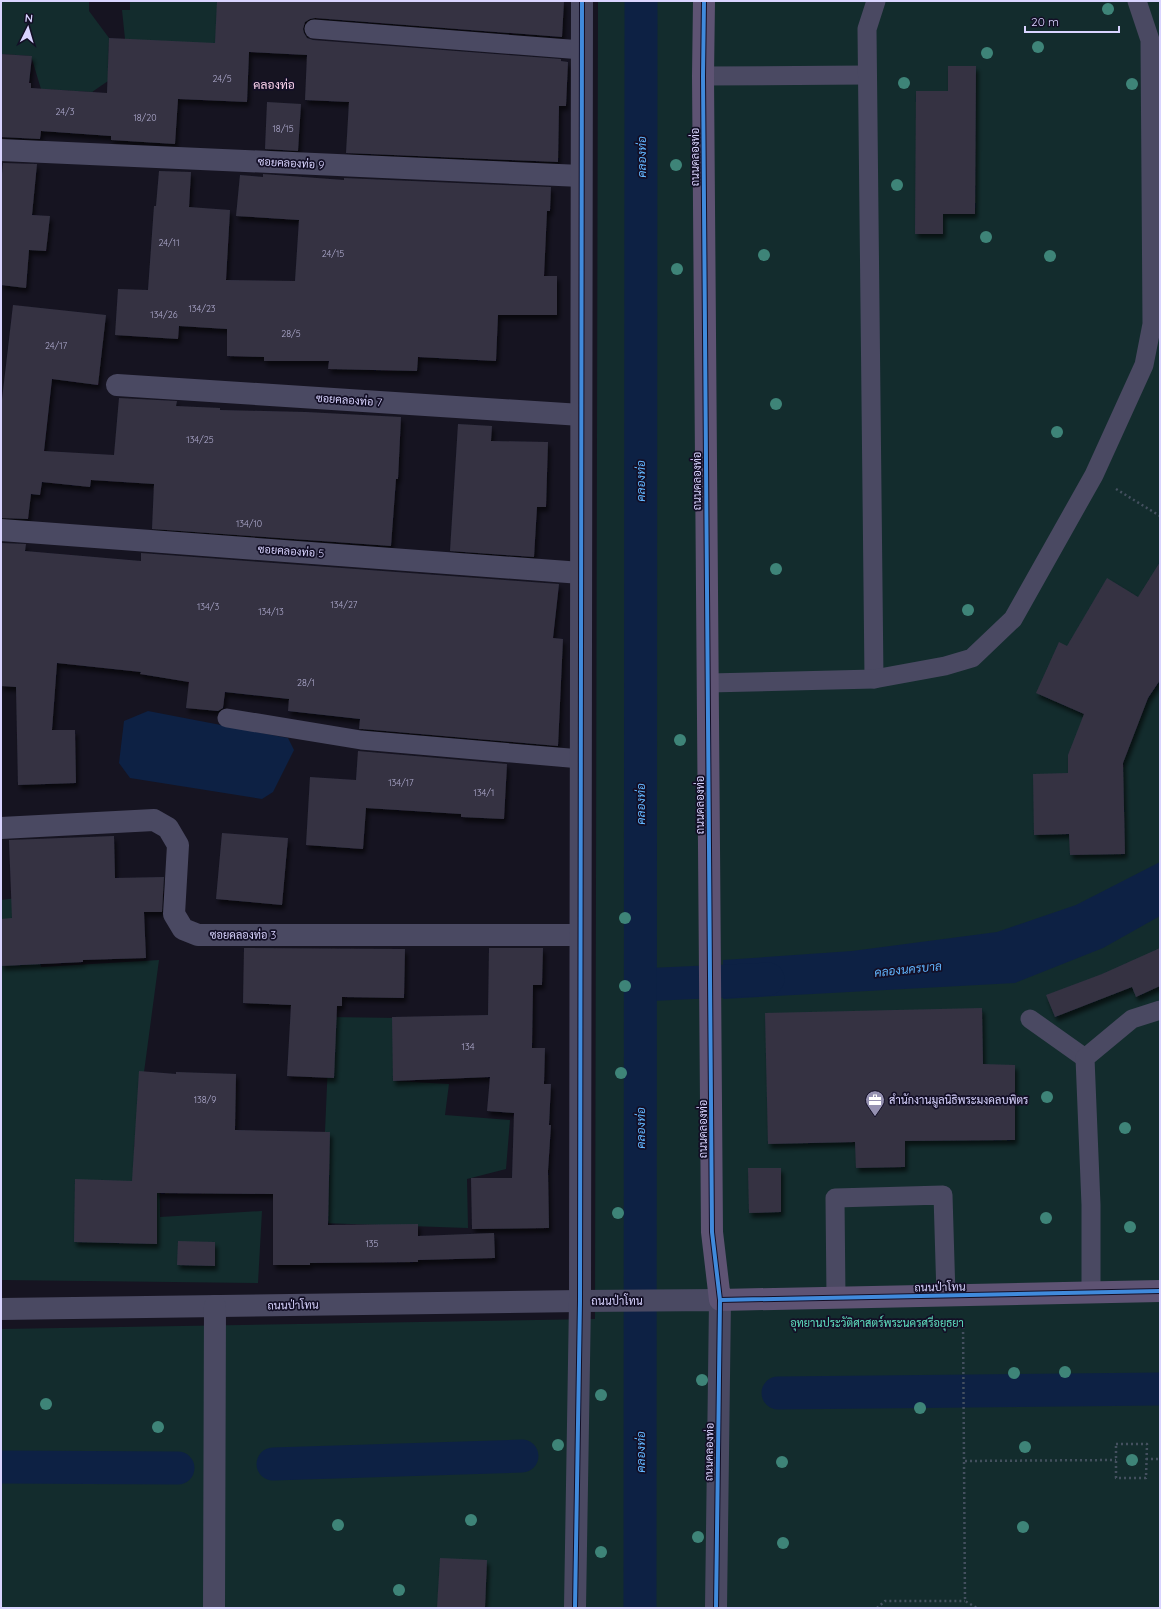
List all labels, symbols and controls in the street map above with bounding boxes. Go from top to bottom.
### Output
north arrow [8,8,48,48]
scale bar [1025,8,1119,34]
text: N [24,11,34,25]
text: 20 m [1031,14,1059,29]
house number: 24/5 [212,73,232,84]
district label: คลองท่อ [253,77,295,92]
house number: 24/3 [55,106,75,117]
house number: 18/20 [133,112,157,123]
house number: 18/15 [272,123,294,134]
street label: ถนนคลองท่อ [688,128,702,186]
water label: คลองท่อ [634,136,649,178]
street label: ซอยคลองท่อ 9 [257,154,325,172]
house number: 24/11 [159,237,179,248]
house number: 24/15 [322,248,344,259]
house number: 134/23 [188,303,216,314]
house number: 134/26 [150,309,178,320]
house number: 28/5 [281,328,301,339]
house number: 24/17 [45,340,67,351]
street label: ซอยคลองท่อ 7 [315,391,383,409]
house number: 134/25 [186,434,214,445]
street label: ถนนคลองท่อ [690,452,704,510]
water label: คลองท่อ [633,460,648,502]
house number: 134/10 [236,518,262,529]
street label: ซอยคลองท่อ 5 [257,542,325,560]
house number: 134/27 [331,599,358,610]
house number: 134/3 [197,601,219,612]
house number: 134/13 [258,606,284,617]
house number: 28/1 [297,677,315,688]
street label: ถนนคลองท่อ [693,776,707,834]
house number: 134/17 [388,777,414,788]
water label: คลองท่อ [633,783,648,825]
house number: 134/1 [474,787,494,798]
street label: ซอยคลองท่อ 3 [210,928,276,942]
water label: คลองนครบาล [873,958,943,980]
house number: 134 [462,1041,475,1052]
office icon: สำนักงานมูลนิธิพระมงคลบพิตร [864,1089,886,1117]
place label: สำนักงานมูลนิธิพระมงคลบพิตร [889,1093,1028,1108]
house number: 138/9 [194,1094,216,1105]
street label: ถนนคลองท่อ [696,1100,710,1158]
water label: คลองท่อ [633,1107,648,1149]
house number: 135 [366,1238,379,1249]
street label: ถนนป่าโทน [914,1279,966,1294]
street label: ถนนป่าโทน [591,1293,643,1308]
street label: ถนนป่าโทน [267,1297,319,1312]
park label: อุทยานประวัติศาสตร์พระนครศรีอยุธยา [790,1315,964,1332]
street label: ถนนคลองท่อ [701,1423,717,1481]
water label: คลองท่อ [633,1431,648,1473]

